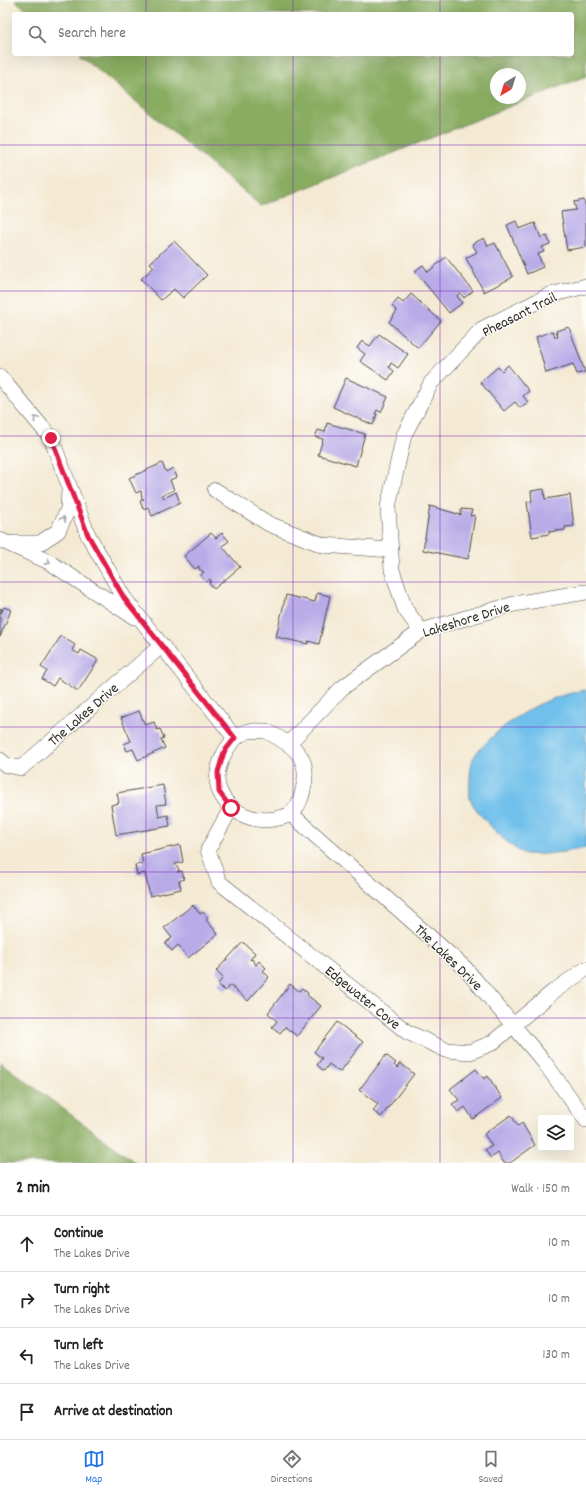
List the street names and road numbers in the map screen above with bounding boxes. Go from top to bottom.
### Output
street label: Pheasant Trail [479,287,562,344]
street label: Lakeshore Drive [420,597,513,645]
street label: The Lakes Drive [44,678,125,753]
street label: The Lakes Drive [409,920,487,997]
street label: Edgewater Cove [319,961,405,1036]

